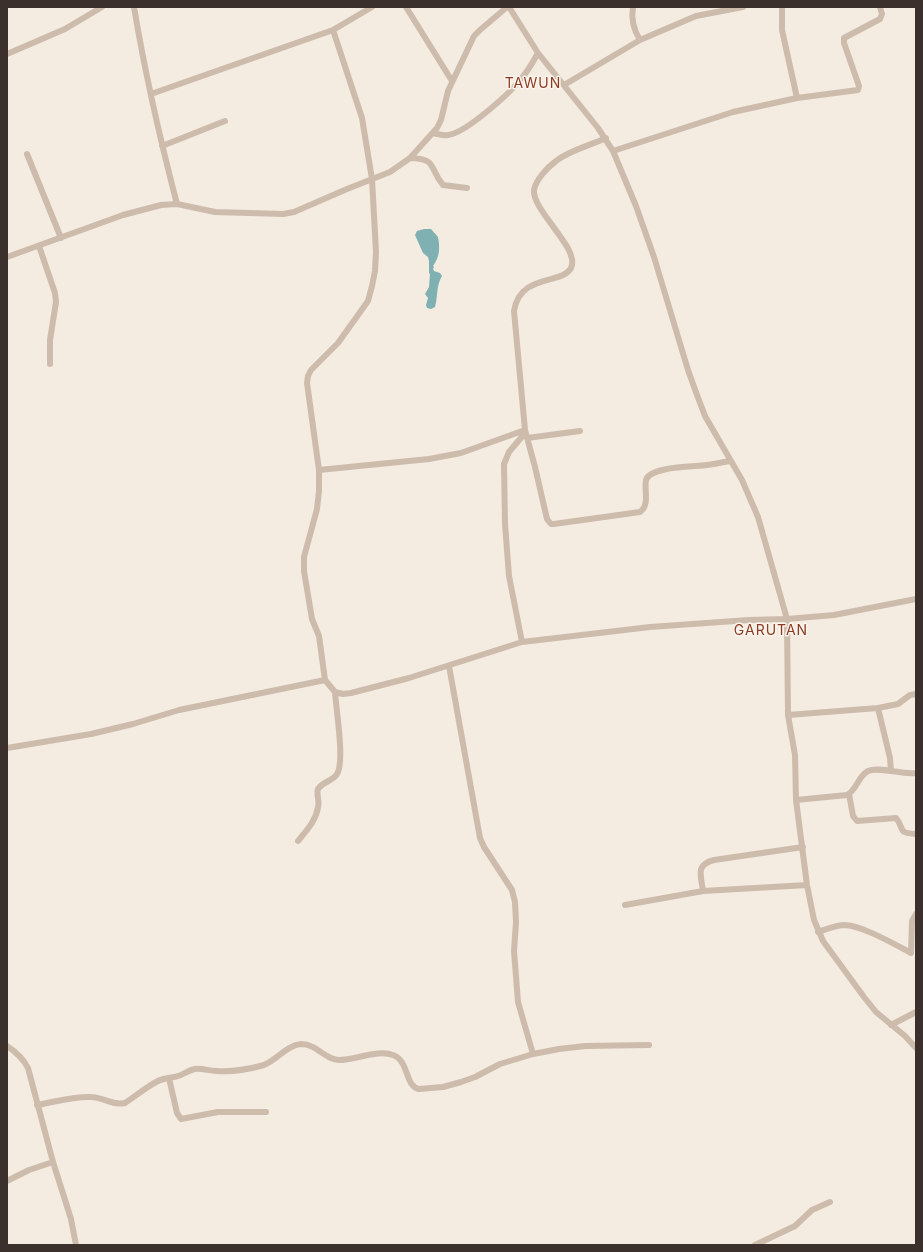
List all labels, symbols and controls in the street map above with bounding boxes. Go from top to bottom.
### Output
district label: TAWUN [505,76,561,92]
district label: GARUTAN [734,623,808,639]

